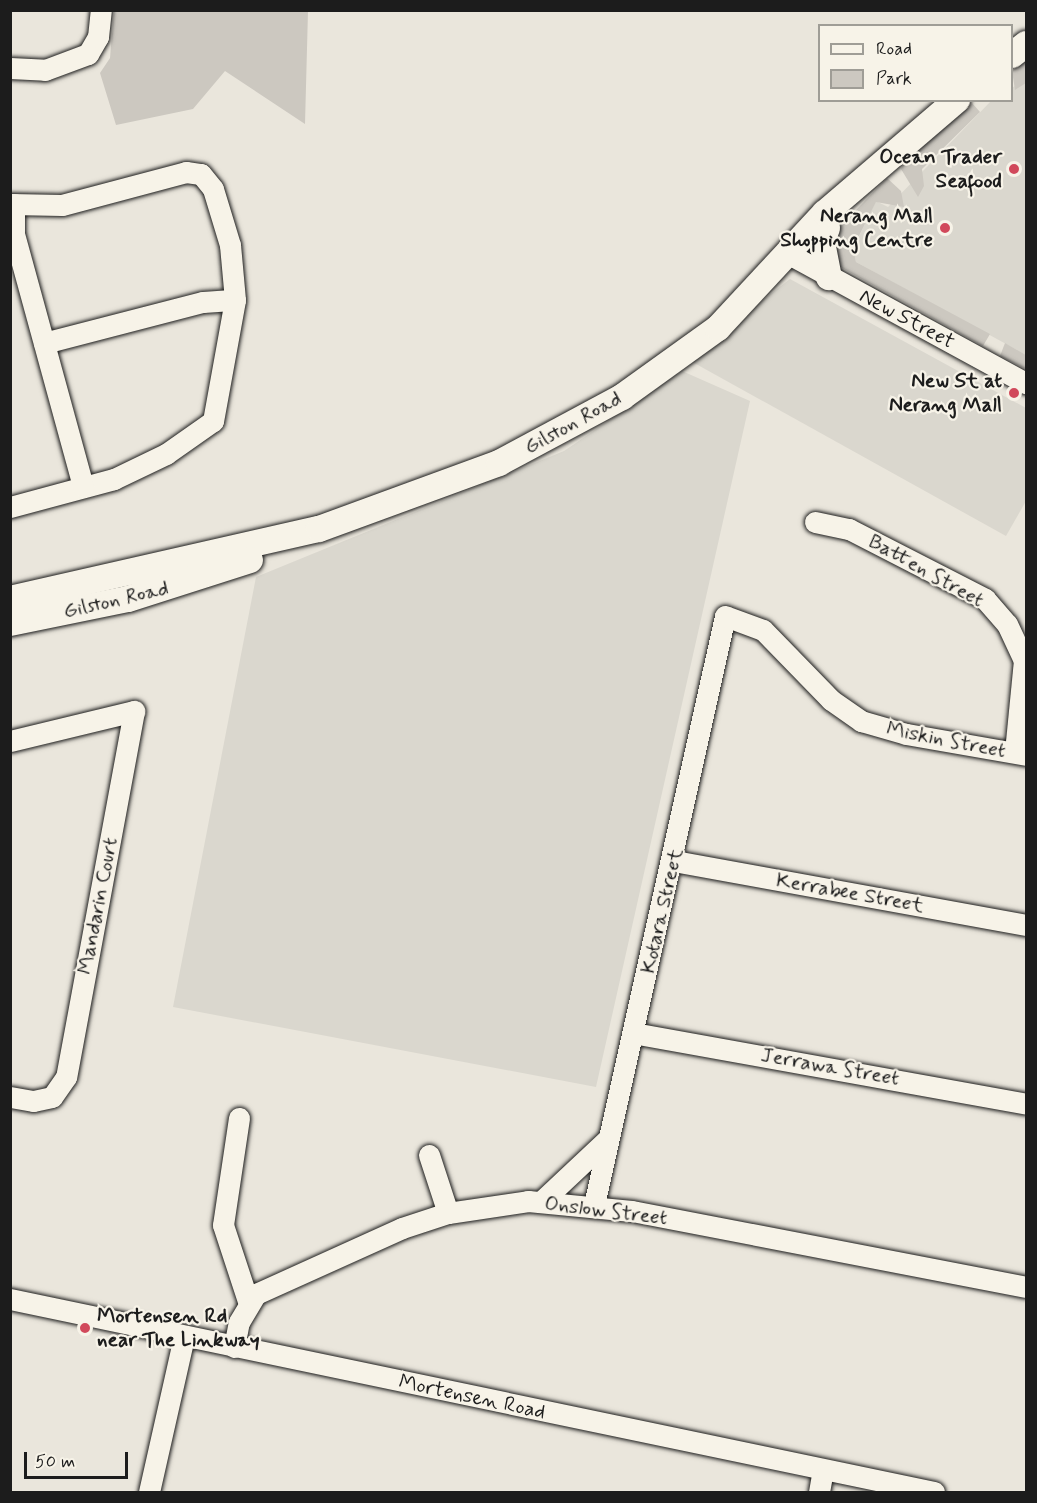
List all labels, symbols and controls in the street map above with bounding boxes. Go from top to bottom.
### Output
legend [818,24,1013,102]
text: Road [876,37,912,61]
text: Park [876,67,912,91]
place label: Ocean Trader Seafood [882,144,1002,194]
marker: Ocean Trader Seafood [1007,162,1021,176]
place label: Nerang Mall Shopping Centre [784,203,933,253]
marker: Nerang Mall Shopping Centre [938,221,952,235]
street label: New Street [855,284,959,354]
place label: New St at Nerang Mall [890,368,1002,418]
marker: New St at Nerang Mall [1007,386,1021,400]
street label: Gilston Road [521,387,625,459]
street label: Batten Street [862,528,990,614]
street label: Gilston Road [62,576,170,624]
street label: Miskin Street [883,716,1009,764]
street label: Mandarin Court [72,833,124,979]
street label: Kotara Street [635,846,689,976]
street label: Kerrabee Street [774,868,926,918]
street label: Jerrawa Street [757,1042,903,1092]
street label: Onslow Street [541,1191,671,1231]
place label: Mortensen Rd near The Linkway [97,1303,255,1353]
marker: Mortensen Rd near The Linkway [78,1321,92,1335]
street label: Mortensen Road [396,1369,548,1425]
scale bar [27,1440,130,1478]
text: 50 m [35,1450,75,1474]

